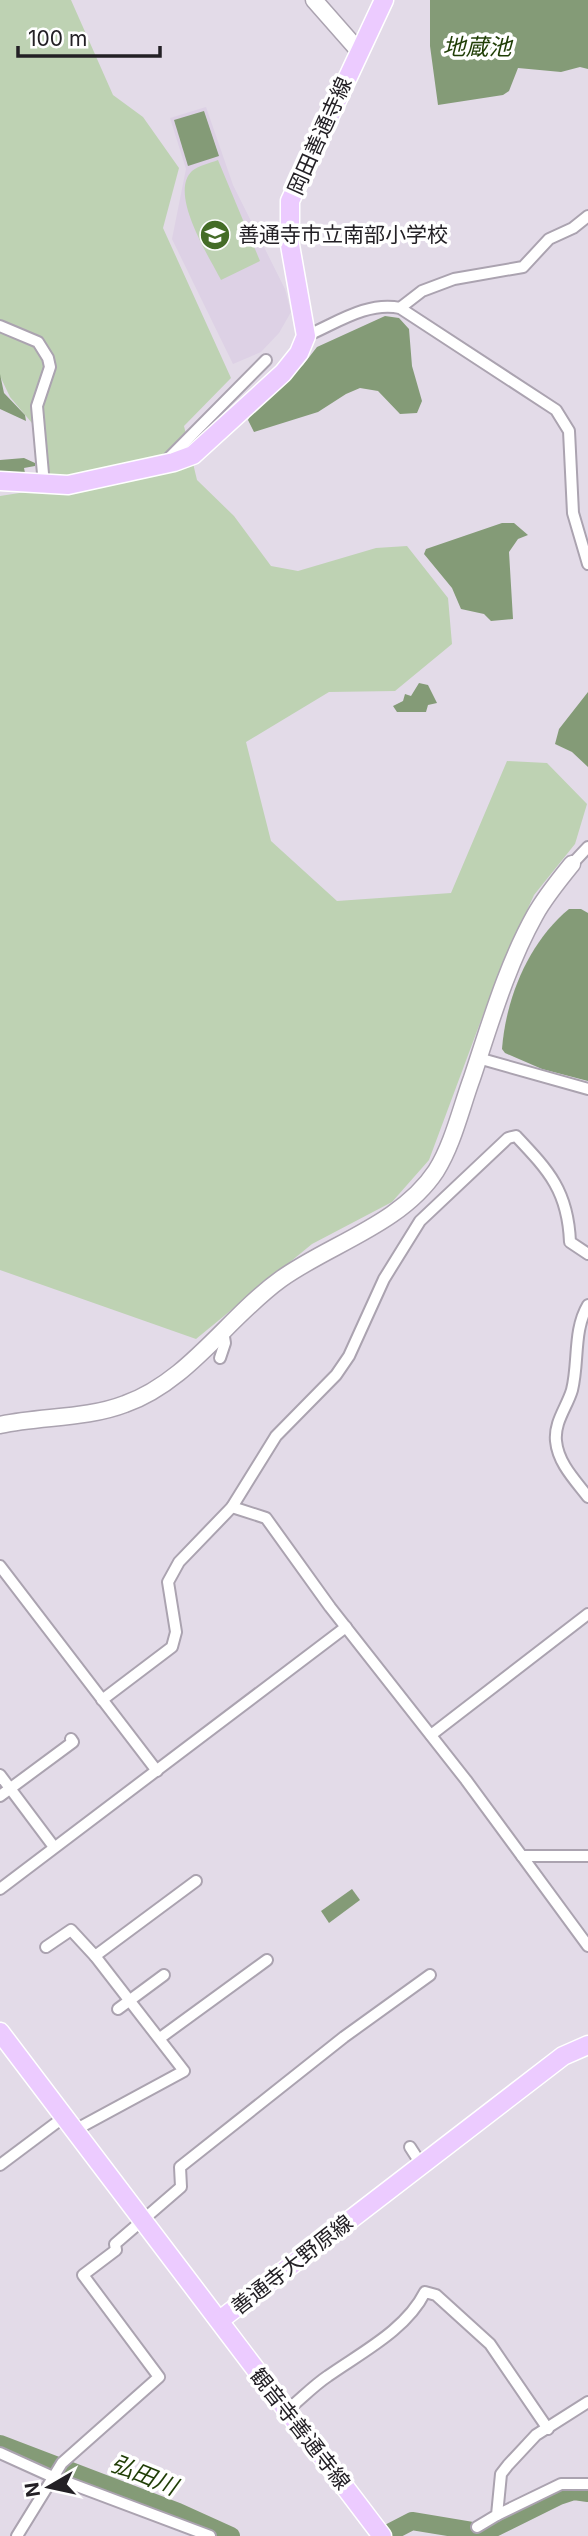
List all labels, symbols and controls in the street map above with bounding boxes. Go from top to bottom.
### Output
scale bar [18,14,159,58]
text: 100 m [28,26,87,51]
water label: 地蔵池 [443,33,514,61]
street label: 岡田善通寺線 [282,73,357,198]
school or university icon: 善通寺市立南部小学校 [198,218,232,252]
place label: 善通寺市立南部小学校 [238,222,448,247]
street label: 善通寺大野原線 [226,2210,357,2320]
street label: 観音寺善通寺線 [245,2363,355,2494]
water label: 弘田川 [107,2449,184,2502]
north arrow [14,2452,84,2522]
text: N [20,2481,45,2499]

